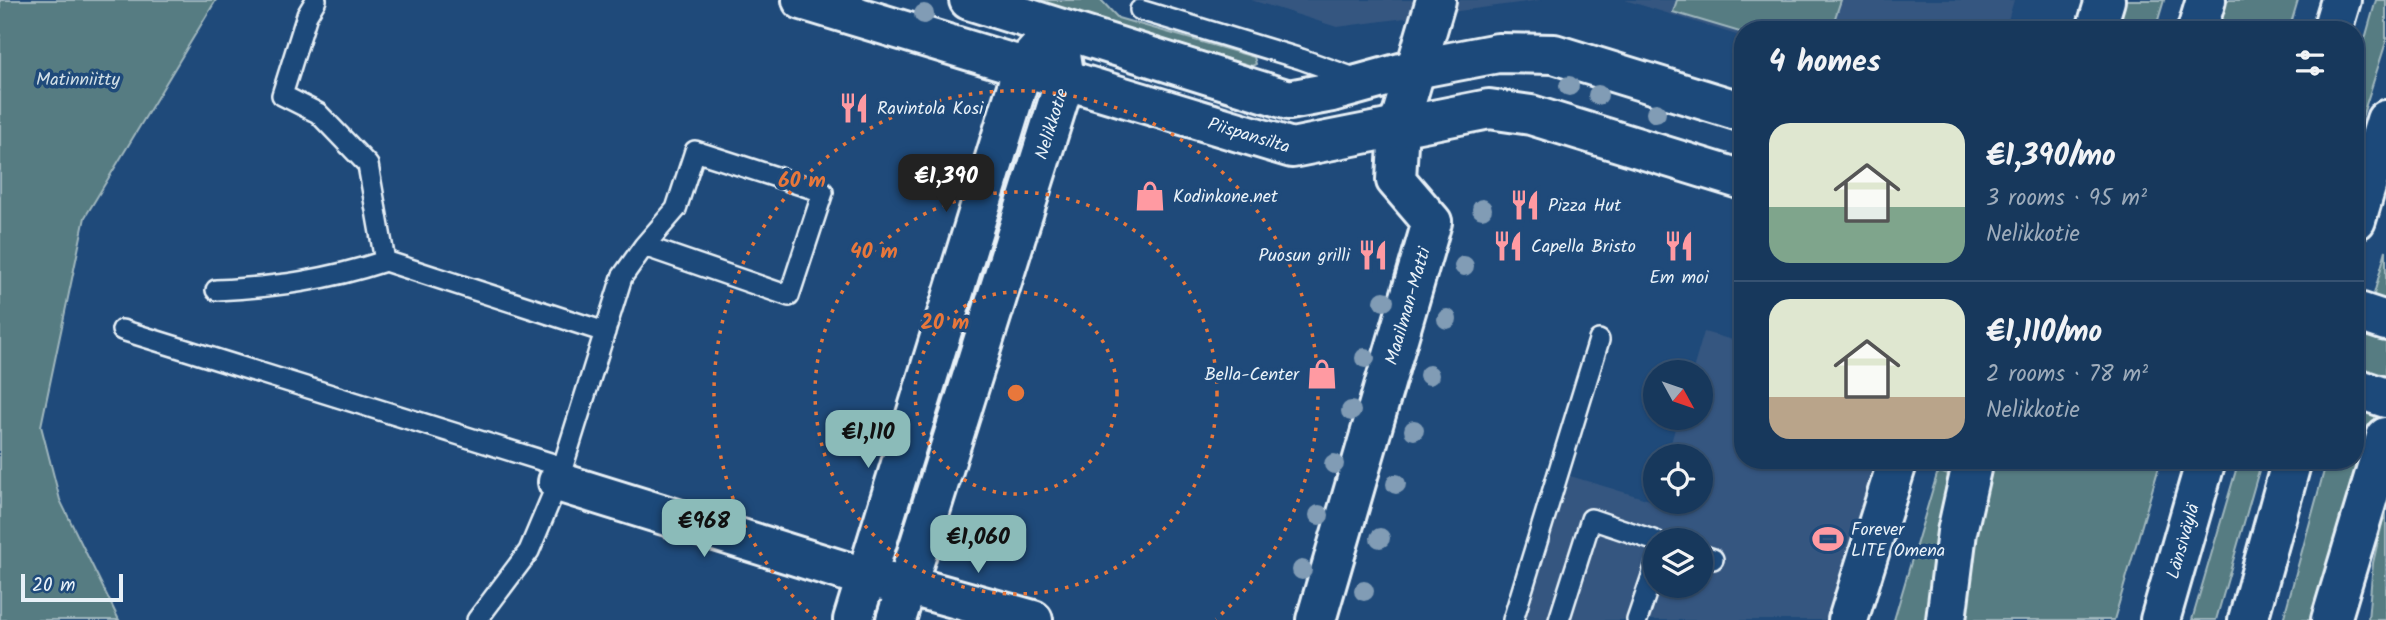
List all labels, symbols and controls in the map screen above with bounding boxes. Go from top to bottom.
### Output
text: 4 homes [1769,39,1881,87]
icon: filters [2291,44,2329,82]
park label: Matinniitty [36,66,121,95]
street label: Nelikkotie [1028,85,1078,164]
restaurant icon: Ravintola Kosi [837,91,871,125]
place label: Ravintola Kosi [877,95,984,124]
street label: Piispansilta [1204,110,1293,163]
text: €1,390/mo [1986,133,2116,181]
icon: home [1825,151,1909,235]
pin: €1,390 [889,154,1003,214]
text: €1,390 [914,159,978,195]
text: 60 m [778,165,826,198]
shop icon: Kodinkone.net [1133,179,1167,213]
text: 3 rooms · 95 m² [1986,181,2147,217]
place label: Kodinkone.net [1173,183,1279,212]
restaurant icon: Pizza Hut [1508,188,1542,222]
place label: Pizza Hut [1548,192,1622,221]
text: Nelikkotie [1986,217,2080,253]
restaurant icon: Capella Bristo [1491,229,1525,263]
restaurant icon: Em moi [1662,229,1696,263]
place label: Capella Bristo [1531,233,1636,262]
text: 40 m [850,236,898,269]
restaurant icon: Puosun grilli [1356,238,1390,272]
place label: Puosun grilli [1258,242,1351,271]
street label: Maailman-Matti [1378,243,1440,369]
place label: Em moi [1650,264,1709,293]
text: 20 m [921,307,969,340]
text: €1,110/mo [1986,309,2102,357]
icon: home [1825,327,1909,411]
shop icon: Bella-Center [1305,357,1339,391]
text: 2 rooms · 78 m² [1986,357,2148,393]
north arrow [1643,360,1713,430]
map controls [1643,360,1713,598]
place label: Bella-Center [1204,361,1300,390]
centre of rings [1004,381,1028,405]
text: Nelikkotie [1986,393,2080,429]
pin: €1,110 [811,410,925,470]
text: €1,110 [841,415,895,451]
button: locate [1643,444,1713,514]
street label: Länsiväylä [2159,499,2209,583]
pin: €968 [663,500,745,559]
text: €968 [678,504,730,540]
pin: €1,060 [921,516,1035,575]
place label: Forever LITE Omena [1851,516,1945,566]
text: €1,060 [946,520,1010,556]
sports icon: Forever LITE Omena [1811,522,1845,556]
button: layers [1643,528,1713,598]
scale bar [21,571,122,603]
text: 20 m [32,571,75,601]

